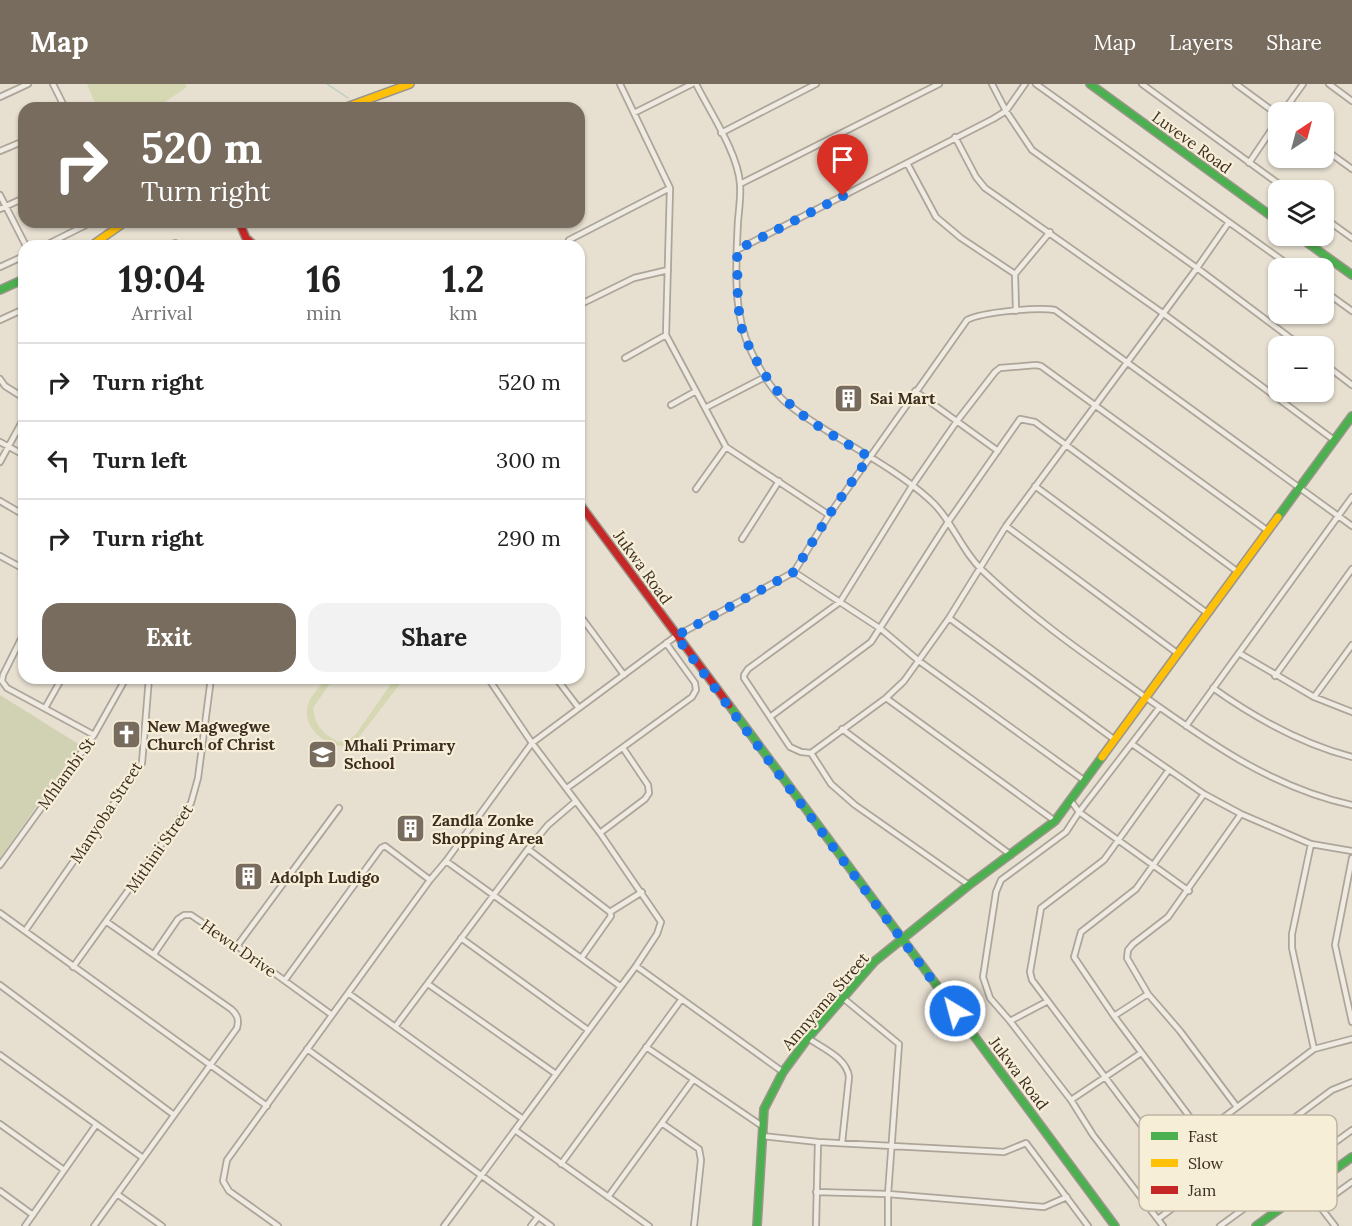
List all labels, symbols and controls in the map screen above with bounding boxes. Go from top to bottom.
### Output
text: Map [30,24,89,60]
text: Map [1093,29,1136,56]
text: Layers [1169,29,1233,56]
text: Share [1266,29,1322,56]
north arrow [1268,102,1334,168]
map controls [1268,102,1334,402]
street label: Luveve Road [1148,106,1236,178]
text: 520 m [141,121,262,175]
icon: right [42,126,120,204]
pin [817,134,868,196]
icon: arrive [826,143,859,176]
text: Turn right [141,174,270,208]
button: layers [1268,180,1334,246]
text: 19:04 [119,256,206,302]
text: 16 [306,256,342,302]
text: 1.2 [442,256,484,302]
button: + [1268,258,1334,324]
text: Arrival [131,300,193,325]
text: min [306,300,342,325]
text: km [449,300,478,325]
button: − [1268,336,1334,402]
icon: right [42,366,75,399]
text: Turn right [93,368,204,396]
text: 520 m [498,368,561,396]
building icon: Sai Mart [833,382,865,414]
place label: Sai Mart [870,388,936,408]
icon: left [42,444,75,477]
text: Turn left [93,446,187,474]
text: 300 m [496,446,561,474]
icon: right [42,522,75,555]
text: Turn right [93,524,204,552]
text: 290 m [497,524,561,552]
street label: Jukwa Road [609,525,677,608]
button: Exit [42,603,296,672]
button: Share [308,603,561,672]
place label: New Magwegwe Church of Christ [147,716,275,754]
church icon: New Magwegwe Church of Christ [110,719,142,751]
street label: Mhlambi St [33,732,99,813]
place label: Mhali Primary School [344,735,455,773]
school or university icon: Mhali Primary School [307,738,339,770]
street label: Manyoba Street [66,757,147,867]
street label: Mithini Street [121,799,197,896]
place label: Zandla Zonke Shopping Area [432,810,544,848]
building icon: Zandla Zonke Shopping Area [395,813,427,845]
building icon: Adolph Ludigo [233,861,265,893]
place label: Adolph Ludigo [270,867,380,887]
street label: Hewu Drive [197,915,281,981]
street label: Amnyama Street [777,948,873,1055]
position arrow [923,979,987,1043]
street label: Jukwa Road [984,1032,1053,1114]
legend [1139,1115,1337,1211]
text: Fast [1188,1126,1219,1146]
text: Slow [1188,1153,1224,1173]
text: Jam [1187,1180,1216,1200]

